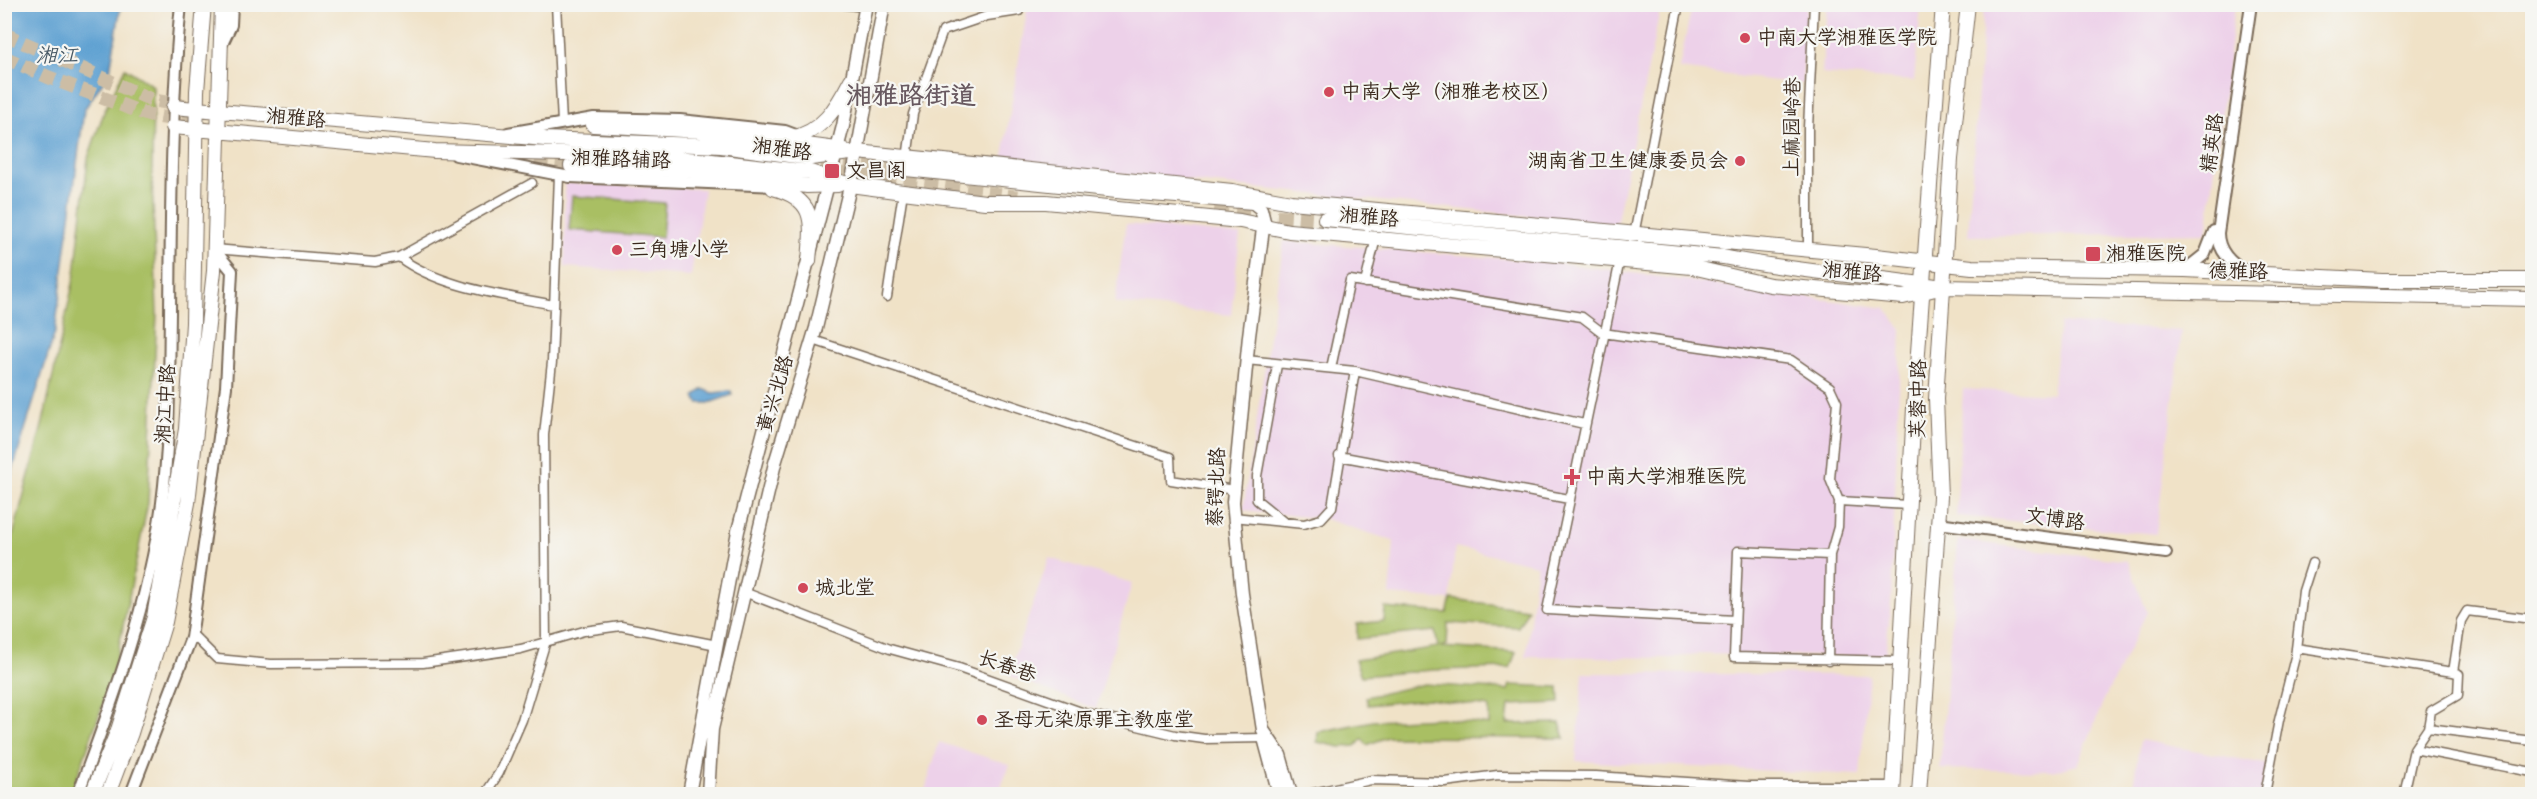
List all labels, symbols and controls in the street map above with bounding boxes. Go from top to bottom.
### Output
place label: 中南大学湘雅医学院 [1757,25,1937,52]
marker: 中南大学湘雅医学院 [1738,31,1752,45]
water label: 湘江 [36,42,79,70]
street label: 上麻园岭巷 [1779,76,1807,177]
place label: 中南大学（湘雅老校区） [1341,79,1561,106]
district label: 湘雅路街道 [846,80,976,114]
marker: 中南大学（湘雅老校区） [1322,85,1336,99]
street label: 湘雅路 [265,103,328,135]
street label: 精英路 [2195,110,2231,175]
street label: 湘雅路 [750,132,815,168]
street label: 湘雅路辅路 [571,145,672,175]
place label: 湖南省卫生健康委员会 [1528,148,1728,175]
marker: 湖南省卫生健康委员会 [1733,154,1747,168]
place label: 文昌阁 [846,158,906,185]
marker: 文昌阁 [823,162,841,180]
street label: 湘雅路 [1338,202,1401,234]
place label: 三角塘小学 [629,237,729,264]
place label: 湘雅医院 [2106,241,2186,268]
marker: 三角塘小学 [610,243,624,257]
marker: 湘雅医院 [2084,245,2102,263]
street label: 湘雅路 [1821,257,1884,289]
street label: 德雅路 [2208,258,2269,286]
street label: 黄兴北路 [751,351,801,436]
street label: 芙蓉中路 [1905,358,1933,439]
street label: 湘江中路 [150,362,182,445]
street label: 蔡锷北路 [1202,446,1232,527]
place label: 中南大学湘雅医院 [1586,464,1746,491]
marker: 中南大学湘雅医院 [1563,468,1581,486]
street label: 文博路 [2023,502,2088,538]
place label: 城北堂 [815,575,875,602]
marker: 城北堂 [796,581,810,595]
street label: 长春巷 [974,644,1041,690]
place label: 圣母无染原罪主教座堂 [994,707,1194,734]
marker: 圣母无染原罪主教座堂 [975,713,989,727]

